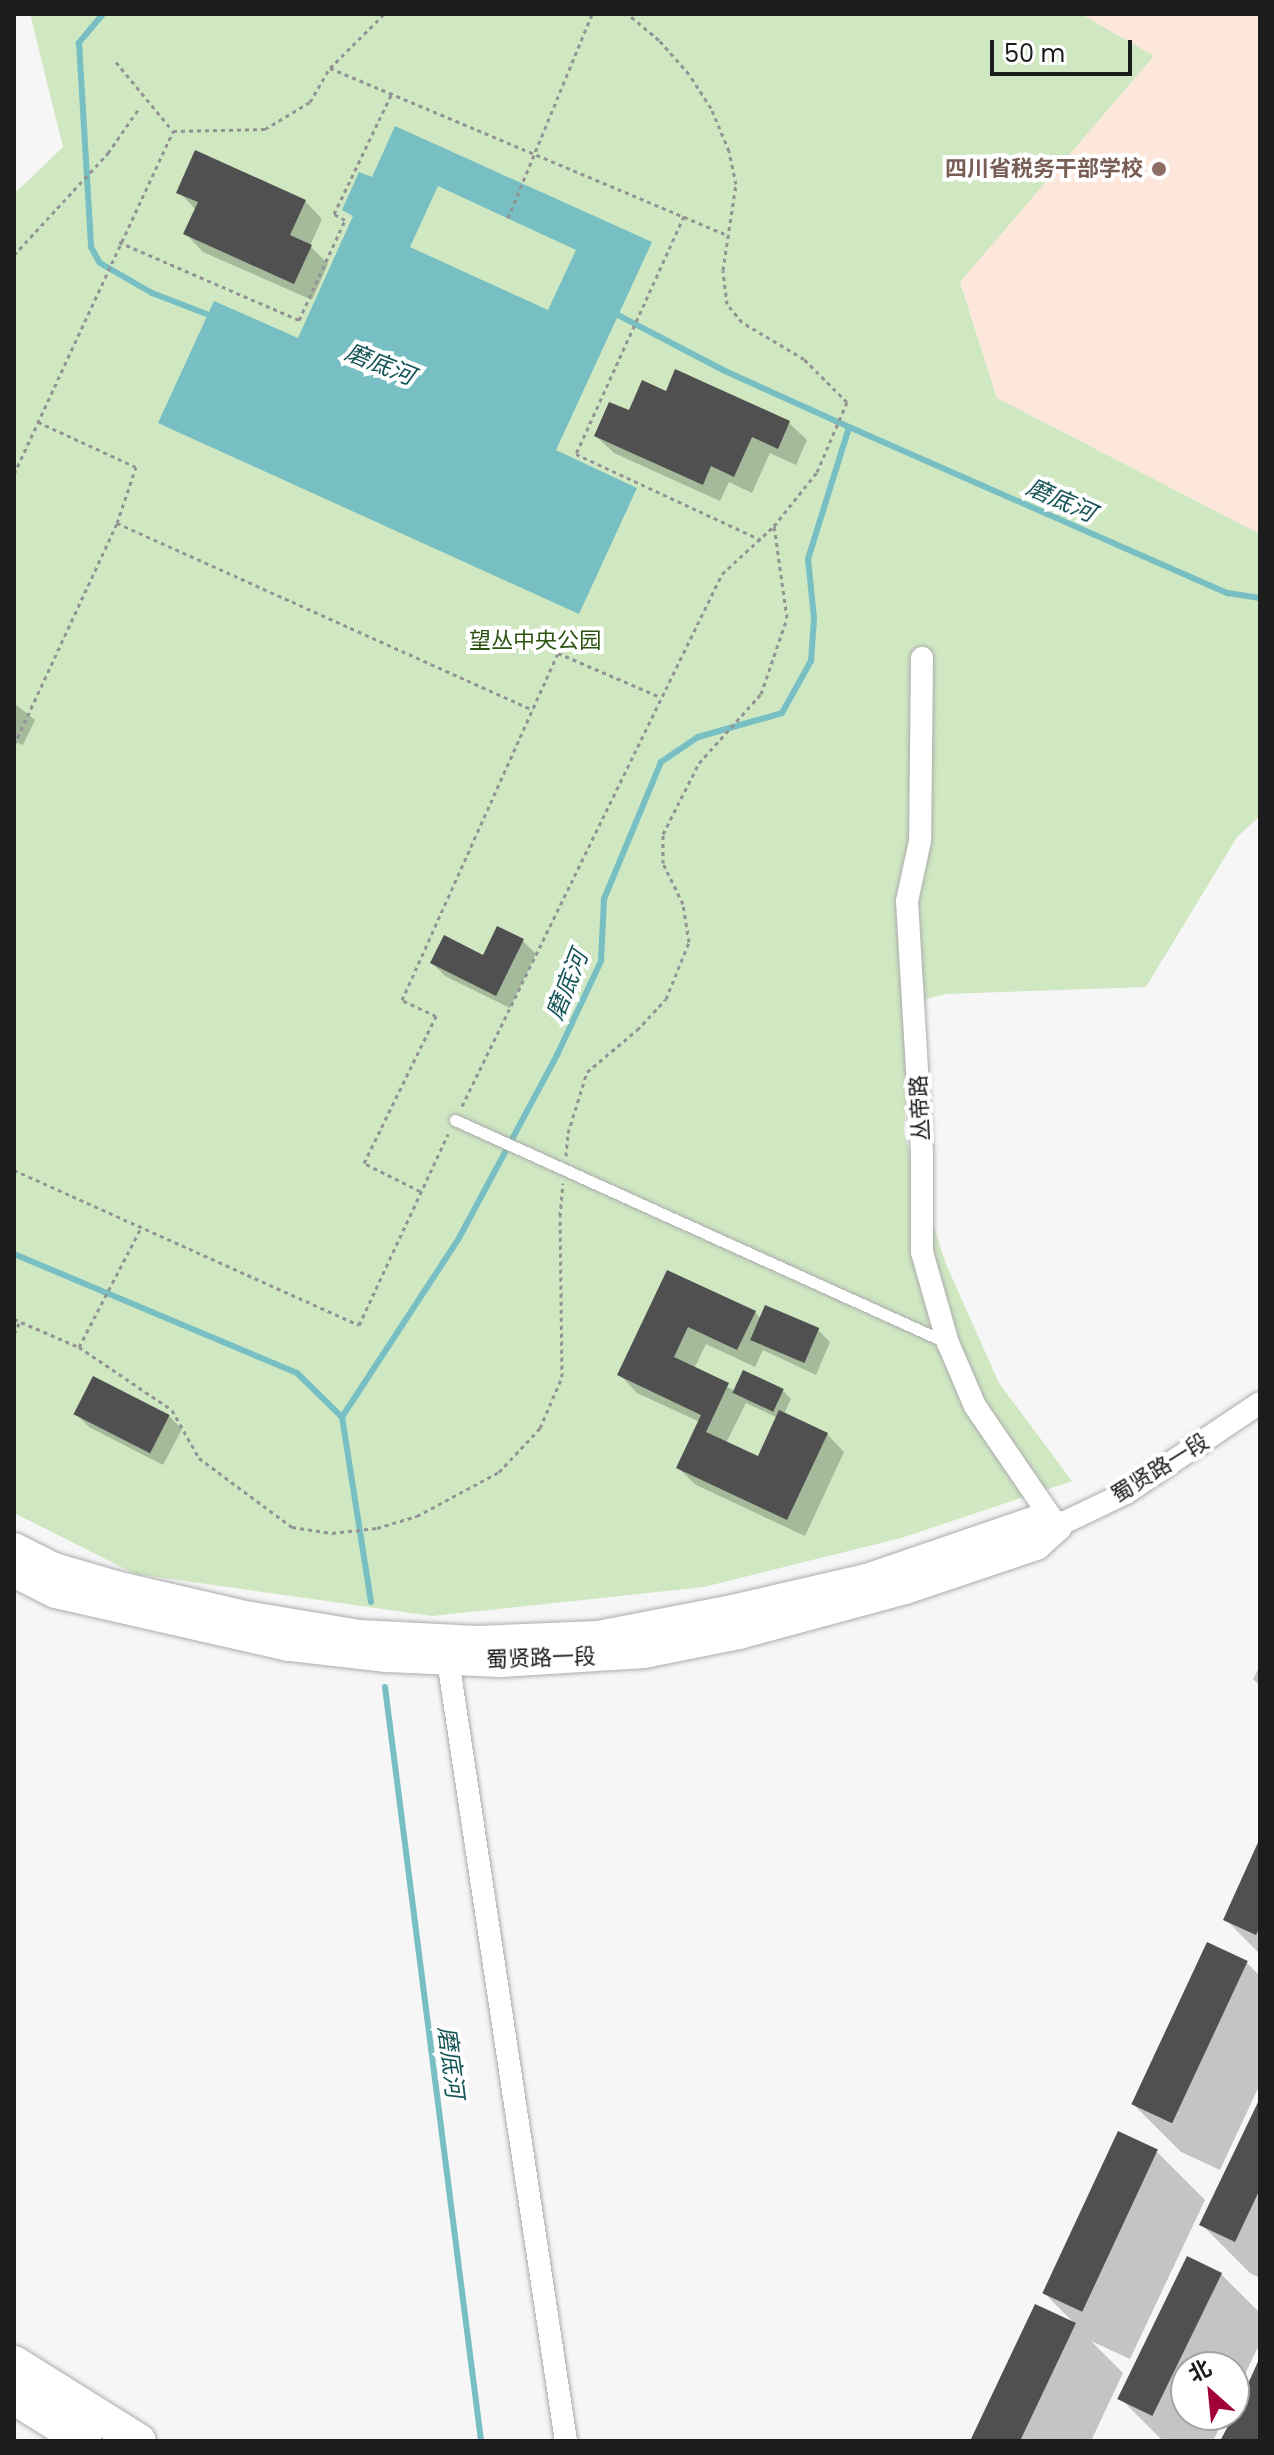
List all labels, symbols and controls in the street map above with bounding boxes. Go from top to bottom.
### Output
scale bar [994,24,1136,74]
text: 50 m [1004,37,1065,70]
place label: 四川省税务干部学校 [945,156,1143,182]
marker: 四川省税务干部学校 [1150,160,1168,178]
water label: 磨底河 [341,337,419,391]
water label: 磨底河 [1022,472,1100,528]
park label: 望丛中央公园 [469,628,601,654]
water label: 磨底河 [540,946,594,1024]
street label: 丛帝路 [905,1074,935,1142]
street label: 蜀贤路一段 [1106,1428,1214,1508]
street label: 蜀贤路一段 [486,1643,596,1673]
water label: 磨底河 [432,2025,470,2099]
north arrow [1170,2351,1250,2431]
text: 北 [1183,2352,1217,2390]

